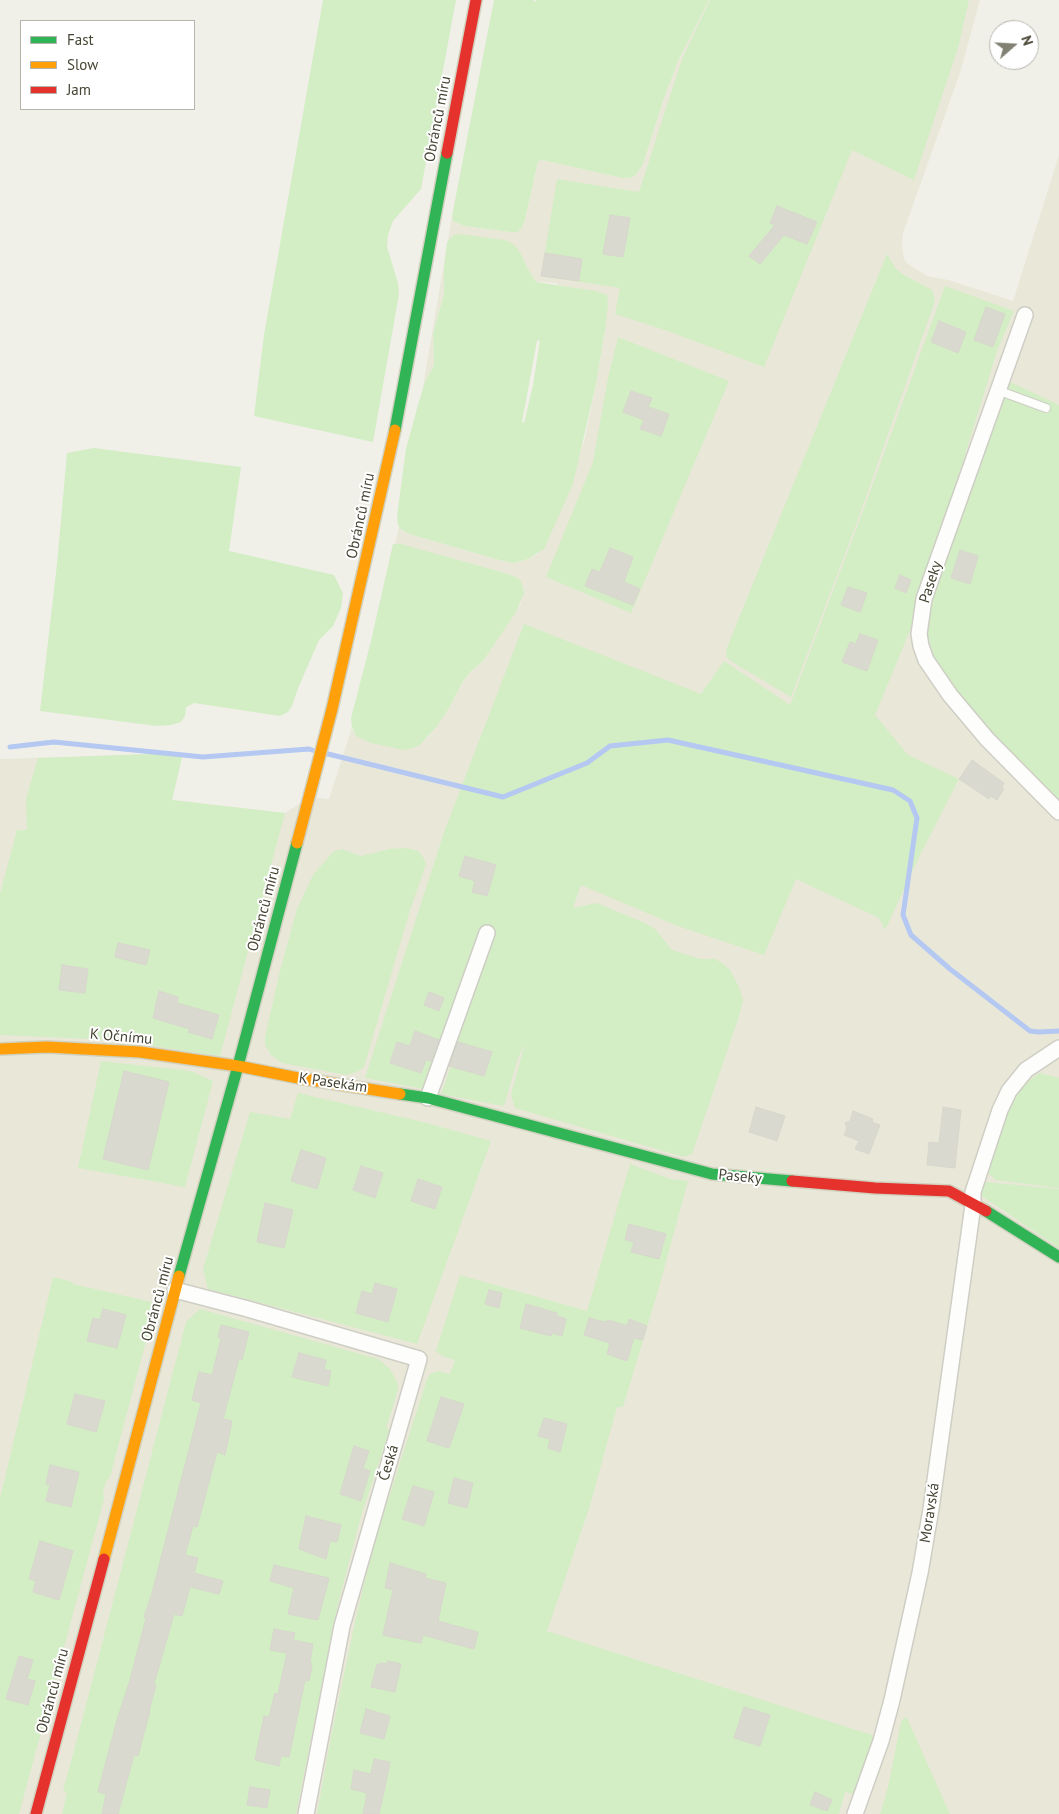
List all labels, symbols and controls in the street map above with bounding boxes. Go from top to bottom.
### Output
legend [20,20,195,110]
north arrow [989,20,1039,70]
text: Fast [67,30,94,49]
text: N [1017,33,1037,48]
text: Slow [67,55,98,74]
street label: Obránců míru [421,74,455,164]
text: Jam [67,80,91,99]
street label: Obránců míru [343,471,379,561]
street label: Paseky [916,559,946,605]
street label: Obránců míru [244,864,284,954]
street label: K Očnímu [89,1025,153,1049]
street label: K Pasekám [297,1069,369,1097]
street label: Paseky [718,1166,762,1188]
street label: Obránců míru [138,1254,178,1344]
street label: Česká [375,1443,403,1483]
street label: Moravská [916,1482,944,1544]
street label: Obránců míru [33,1646,73,1736]

